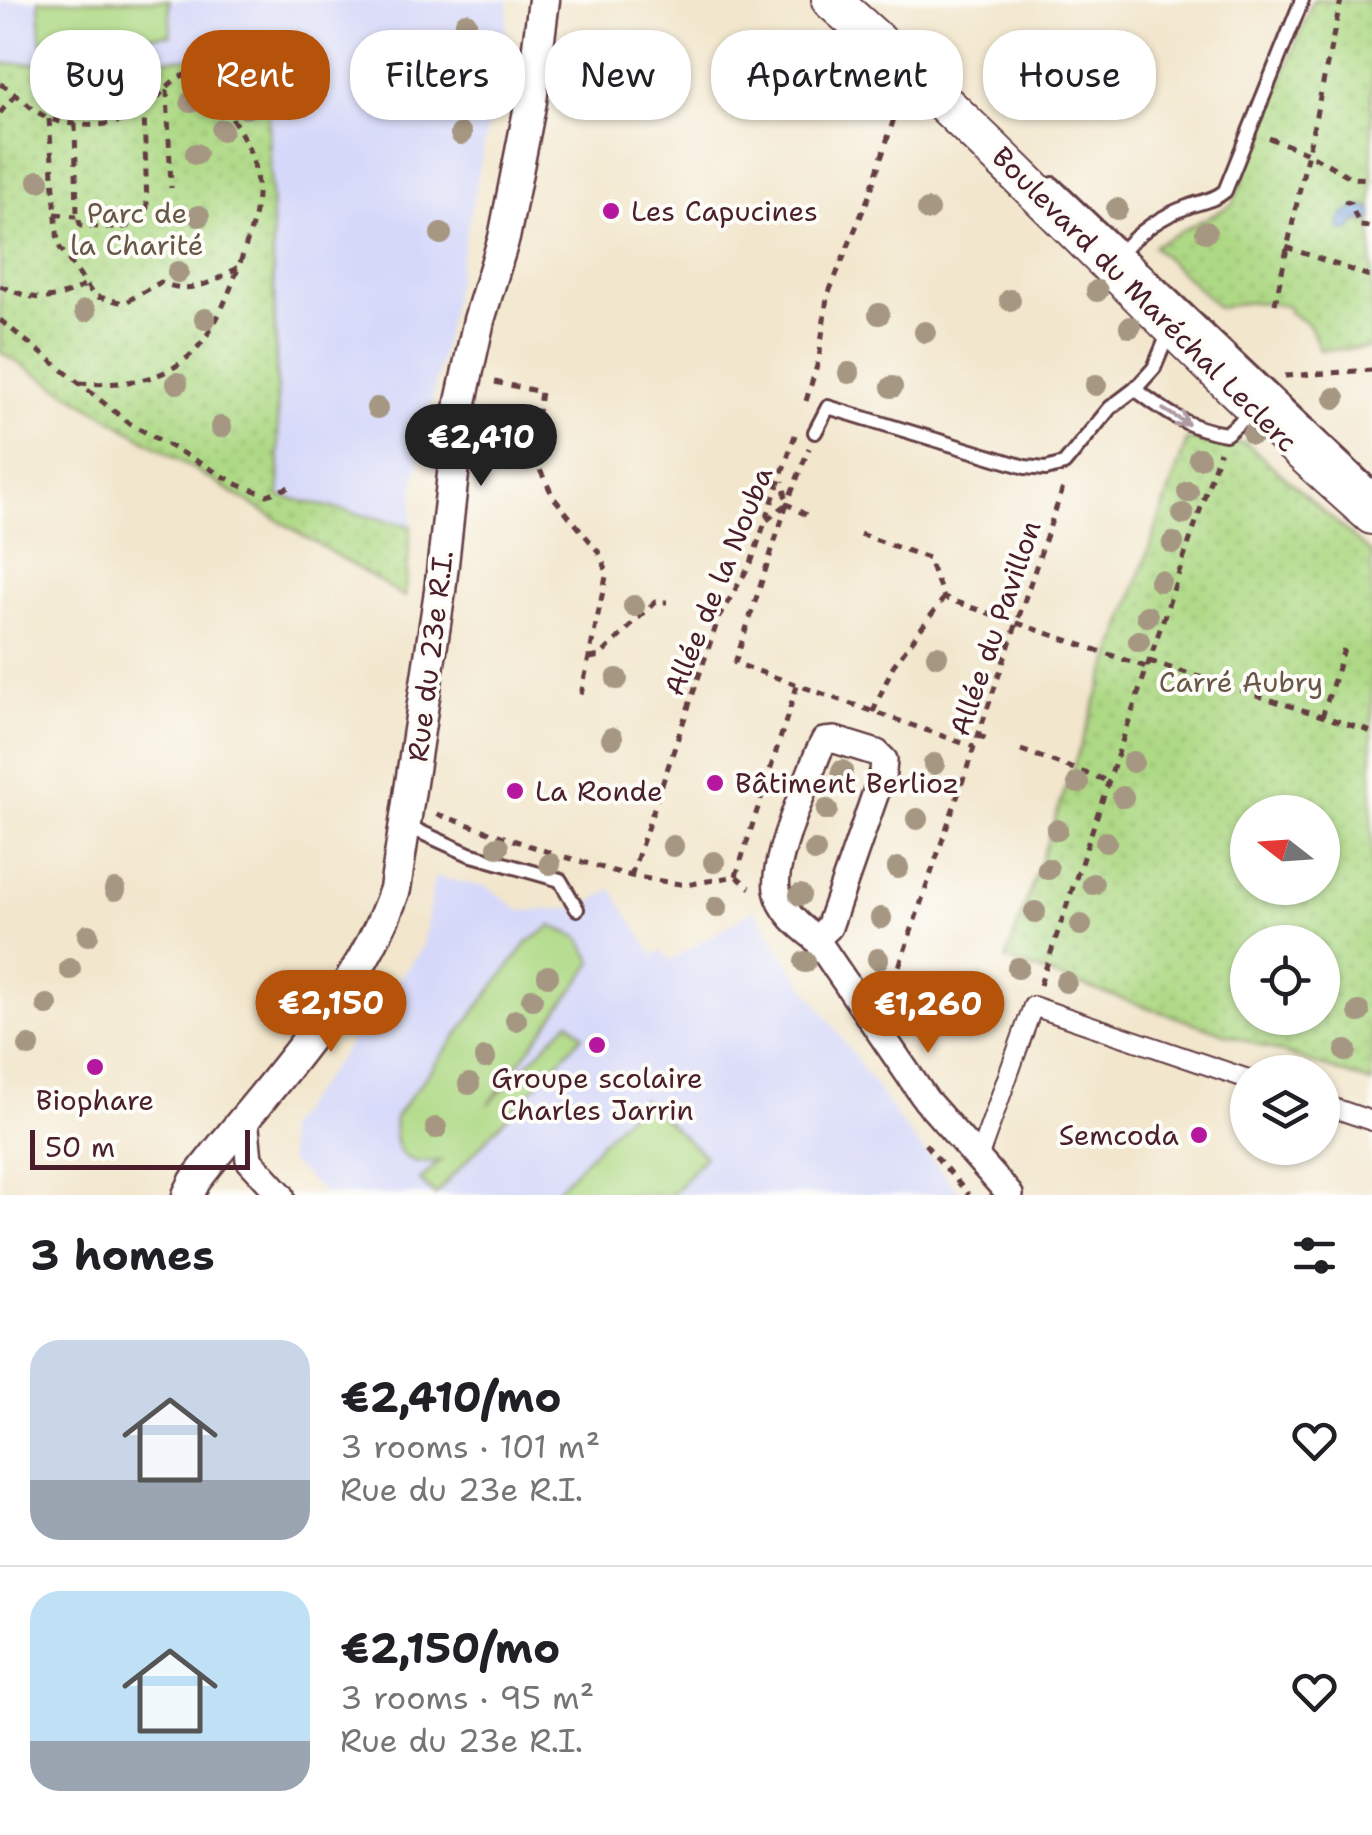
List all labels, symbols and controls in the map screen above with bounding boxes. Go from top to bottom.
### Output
chip: Buy [30,30,161,120]
chip: Rent [181,30,330,120]
chip: Filters [350,30,525,120]
chip: New [545,30,691,120]
chip: Apartment [711,30,963,120]
chip: House [983,30,1156,120]
street label: Boulevard du Maréchal Leclerc [984,138,1306,460]
place label: Les Capucines [631,192,818,230]
park label: Parc de la Charité [70,194,204,264]
marker: Les Capucines [600,200,622,222]
pin: €2,410 [400,404,562,489]
one-way arrow [1161,407,1190,427]
text: €2,410 [427,415,535,458]
street label: Allée de la Nouba [655,461,781,701]
street label: Allée du Pavillon [940,515,1050,741]
street label: Rue du 23e R.I. [398,548,462,764]
park label: Carré Aubry [1159,663,1323,701]
place label: Bâtiment Berlioz [735,764,959,802]
place label: La Ronde [535,772,663,810]
marker: Bâtiment Berlioz [704,772,726,794]
marker: La Ronde [504,780,526,802]
north arrow [1230,795,1340,905]
map controls [1230,795,1340,1165]
button: locate [1230,925,1340,1035]
pin: €2,150 [250,970,412,1055]
pin: €1,260 [847,971,1009,1056]
text: €2,150 [277,981,385,1024]
text: €1,260 [873,982,983,1025]
marker: Groupe scolaire Charles Jarrin [586,1034,608,1056]
button: layers [1230,1055,1340,1165]
marker: Biophare [84,1056,106,1078]
place label: Groupe scolaire Charles Jarrin [491,1059,703,1129]
place label: Biophare [36,1081,154,1119]
place label: Semcoda [1059,1116,1179,1154]
marker: Semcoda [1188,1124,1210,1146]
scale bar [30,1125,250,1170]
text: 50 m [45,1128,115,1166]
text: 3 homes [30,1227,215,1283]
icon: filters [1287,1228,1342,1283]
text: €2,410/mo [340,1369,562,1425]
icon: home [110,1380,230,1500]
icon: heart [1287,1413,1342,1468]
text: 3 rooms · 101 m² [340,1425,600,1468]
text: Rue du 23e R.I. [340,1468,583,1511]
text: €2,150/mo [340,1620,560,1676]
icon: home [110,1631,230,1751]
icon: heart [1287,1664,1342,1719]
text: 3 rooms · 95 m² [340,1676,594,1719]
text: Rue du 23e R.I. [340,1719,583,1762]

